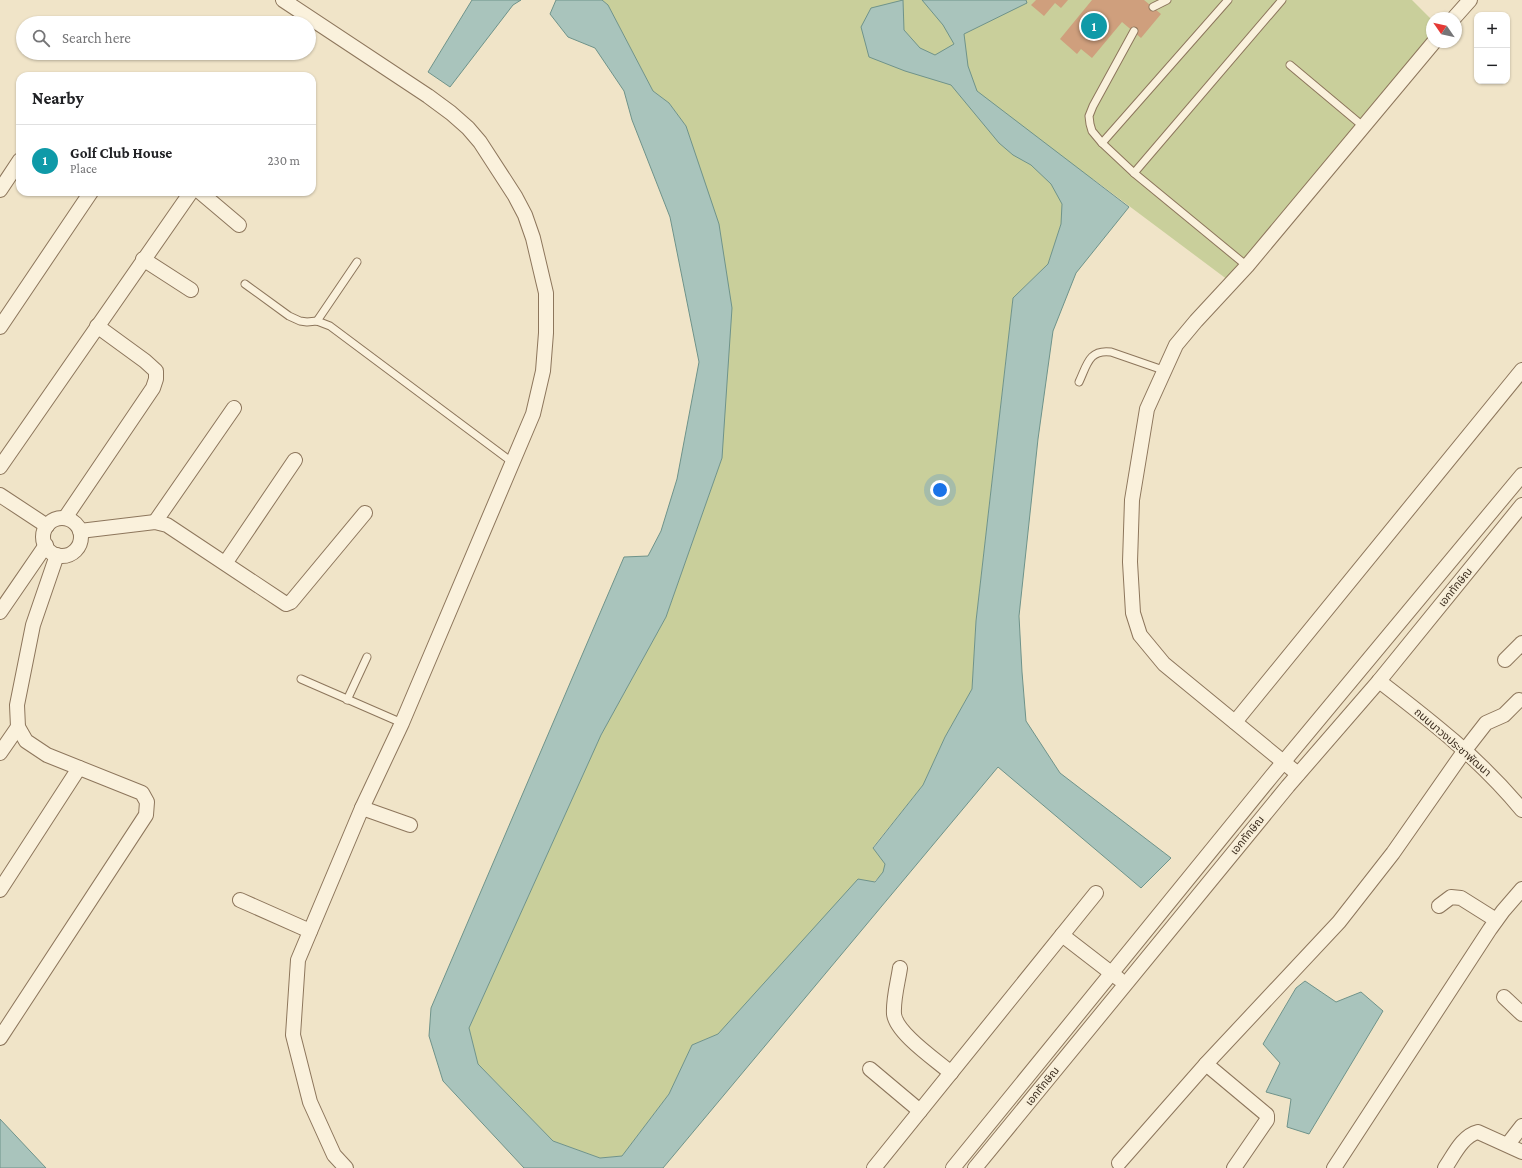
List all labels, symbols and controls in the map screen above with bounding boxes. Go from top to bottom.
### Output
pin: 1 [1081,11,1107,41]
north arrow [1426,12,1462,48]
map controls [1474,12,1510,84]
button: + [1474,12,1510,48]
search box [16,16,316,60]
icon: search [30,27,52,49]
text: Search here [62,30,131,46]
button: − [1474,48,1510,84]
text: Nearby [32,89,84,108]
text: Golf Club House [70,145,172,161]
text: 1 [43,153,47,168]
text: 230 m [267,153,300,168]
text: Place [70,161,97,176]
your location [930,480,950,500]
street label: เอกทักษิณ [1436,565,1474,609]
street label: ถนนนาวงประชาพัฒนา [1412,705,1494,779]
street label: เอกทักษิณ [1228,813,1266,857]
street label: เอกทักษิณ [1023,1064,1061,1108]

